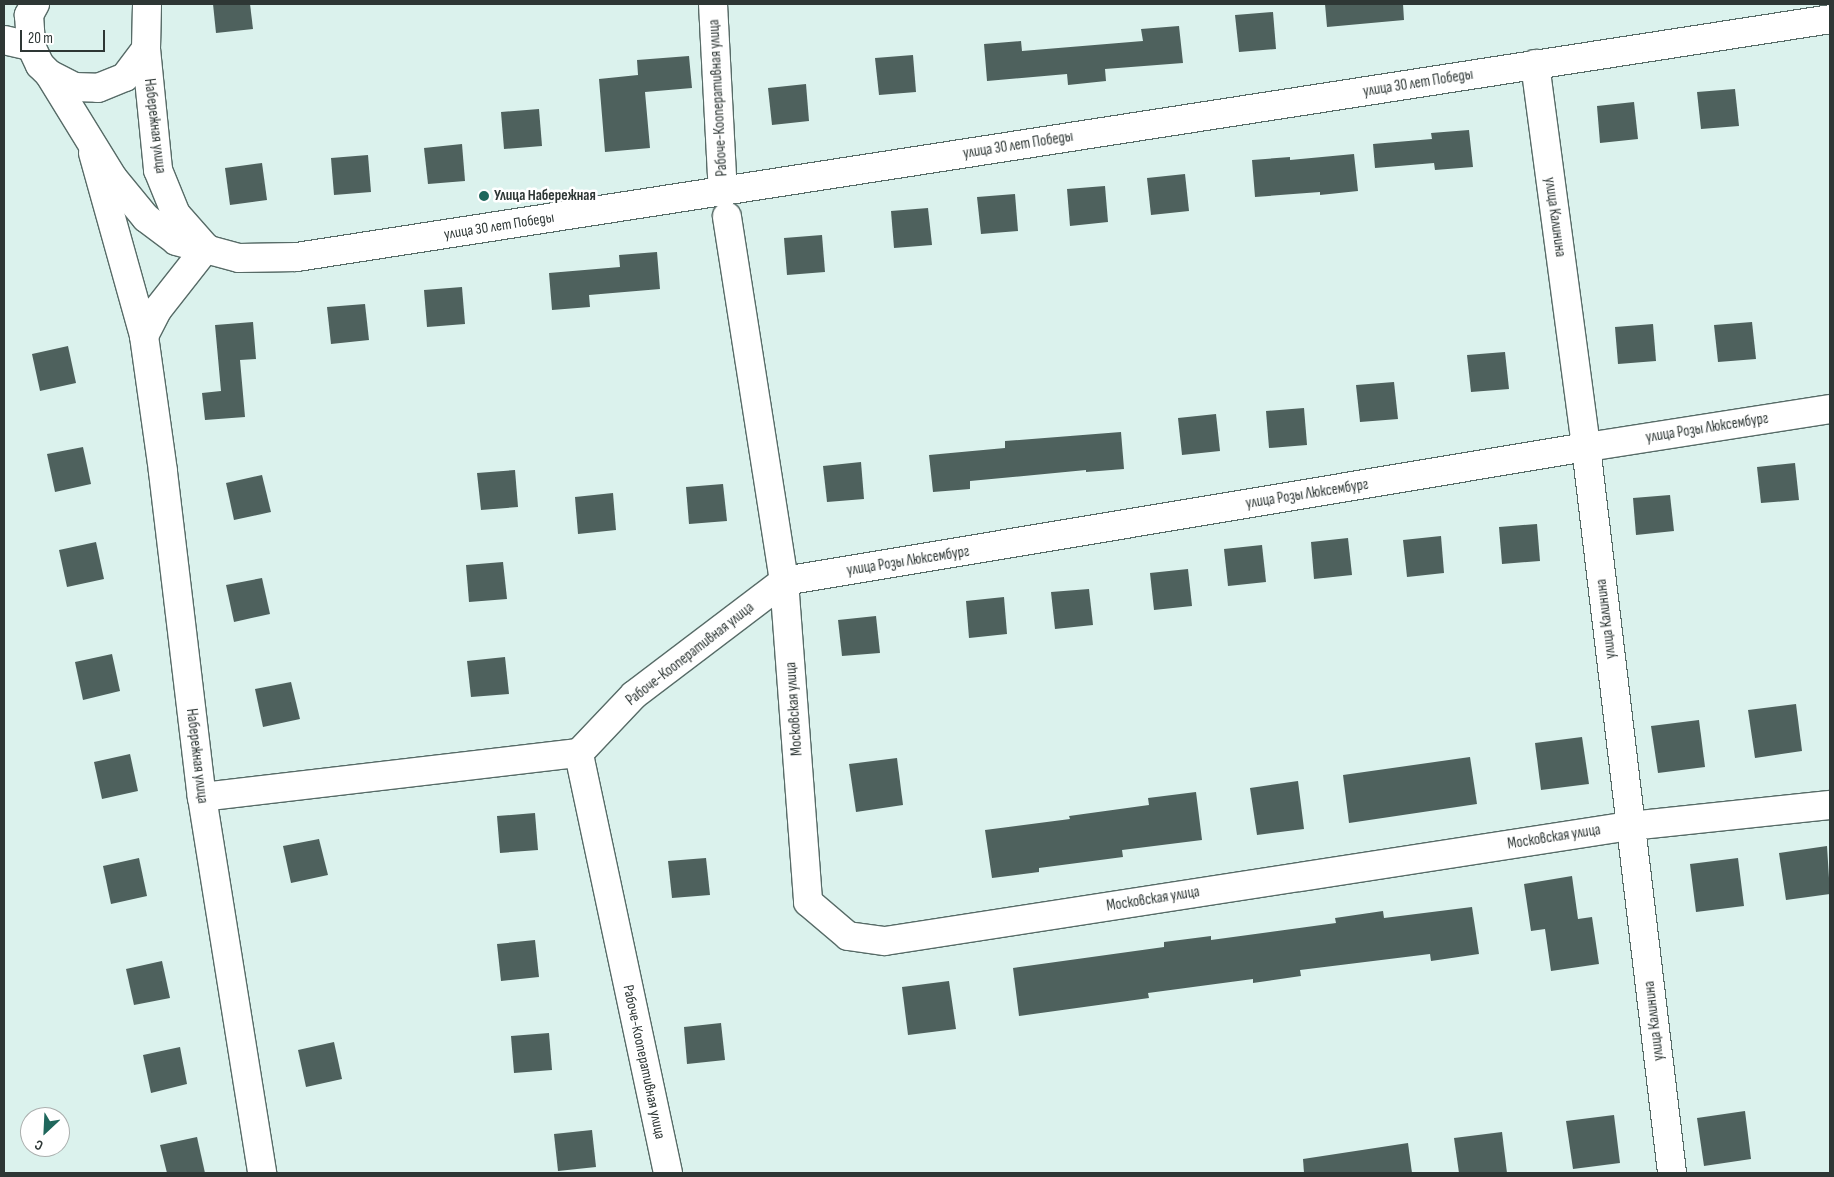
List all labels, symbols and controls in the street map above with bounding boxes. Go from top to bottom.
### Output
street label: Рабоче-Кооперативная улица [705,19,731,177]
scale bar [22,20,108,52]
text: 20 m [28,29,53,48]
street label: улица 30 лет Победы [1362,65,1474,101]
street label: Набережная улица [140,77,170,175]
street label: улица 30 лет Победы [962,127,1074,163]
street label: улица Калинина [1541,176,1569,258]
place label: Улица Набережная [494,187,596,205]
marker: Улица Набережная [478,190,490,202]
street label: улица 30 лет Победы [443,208,555,244]
street label: улица Розы Люксембург [1644,409,1770,447]
street label: улица Розы Люксембург [1244,475,1370,513]
street label: улица Розы Люксембург [845,542,971,580]
street label: улица Калинина [1592,578,1620,660]
street label: Рабоче-Кооперативная улица [623,599,757,709]
street label: Московская улица [782,661,806,757]
street label: Набережная улица [182,707,212,805]
street label: Московская улица [1506,821,1602,853]
street label: Московская улица [1105,883,1201,915]
street label: улица Калинина [1640,980,1668,1062]
street label: Рабоче-Кооперативная улица [619,983,669,1141]
north arrow [20,1107,70,1157]
text: С [32,1136,46,1154]

